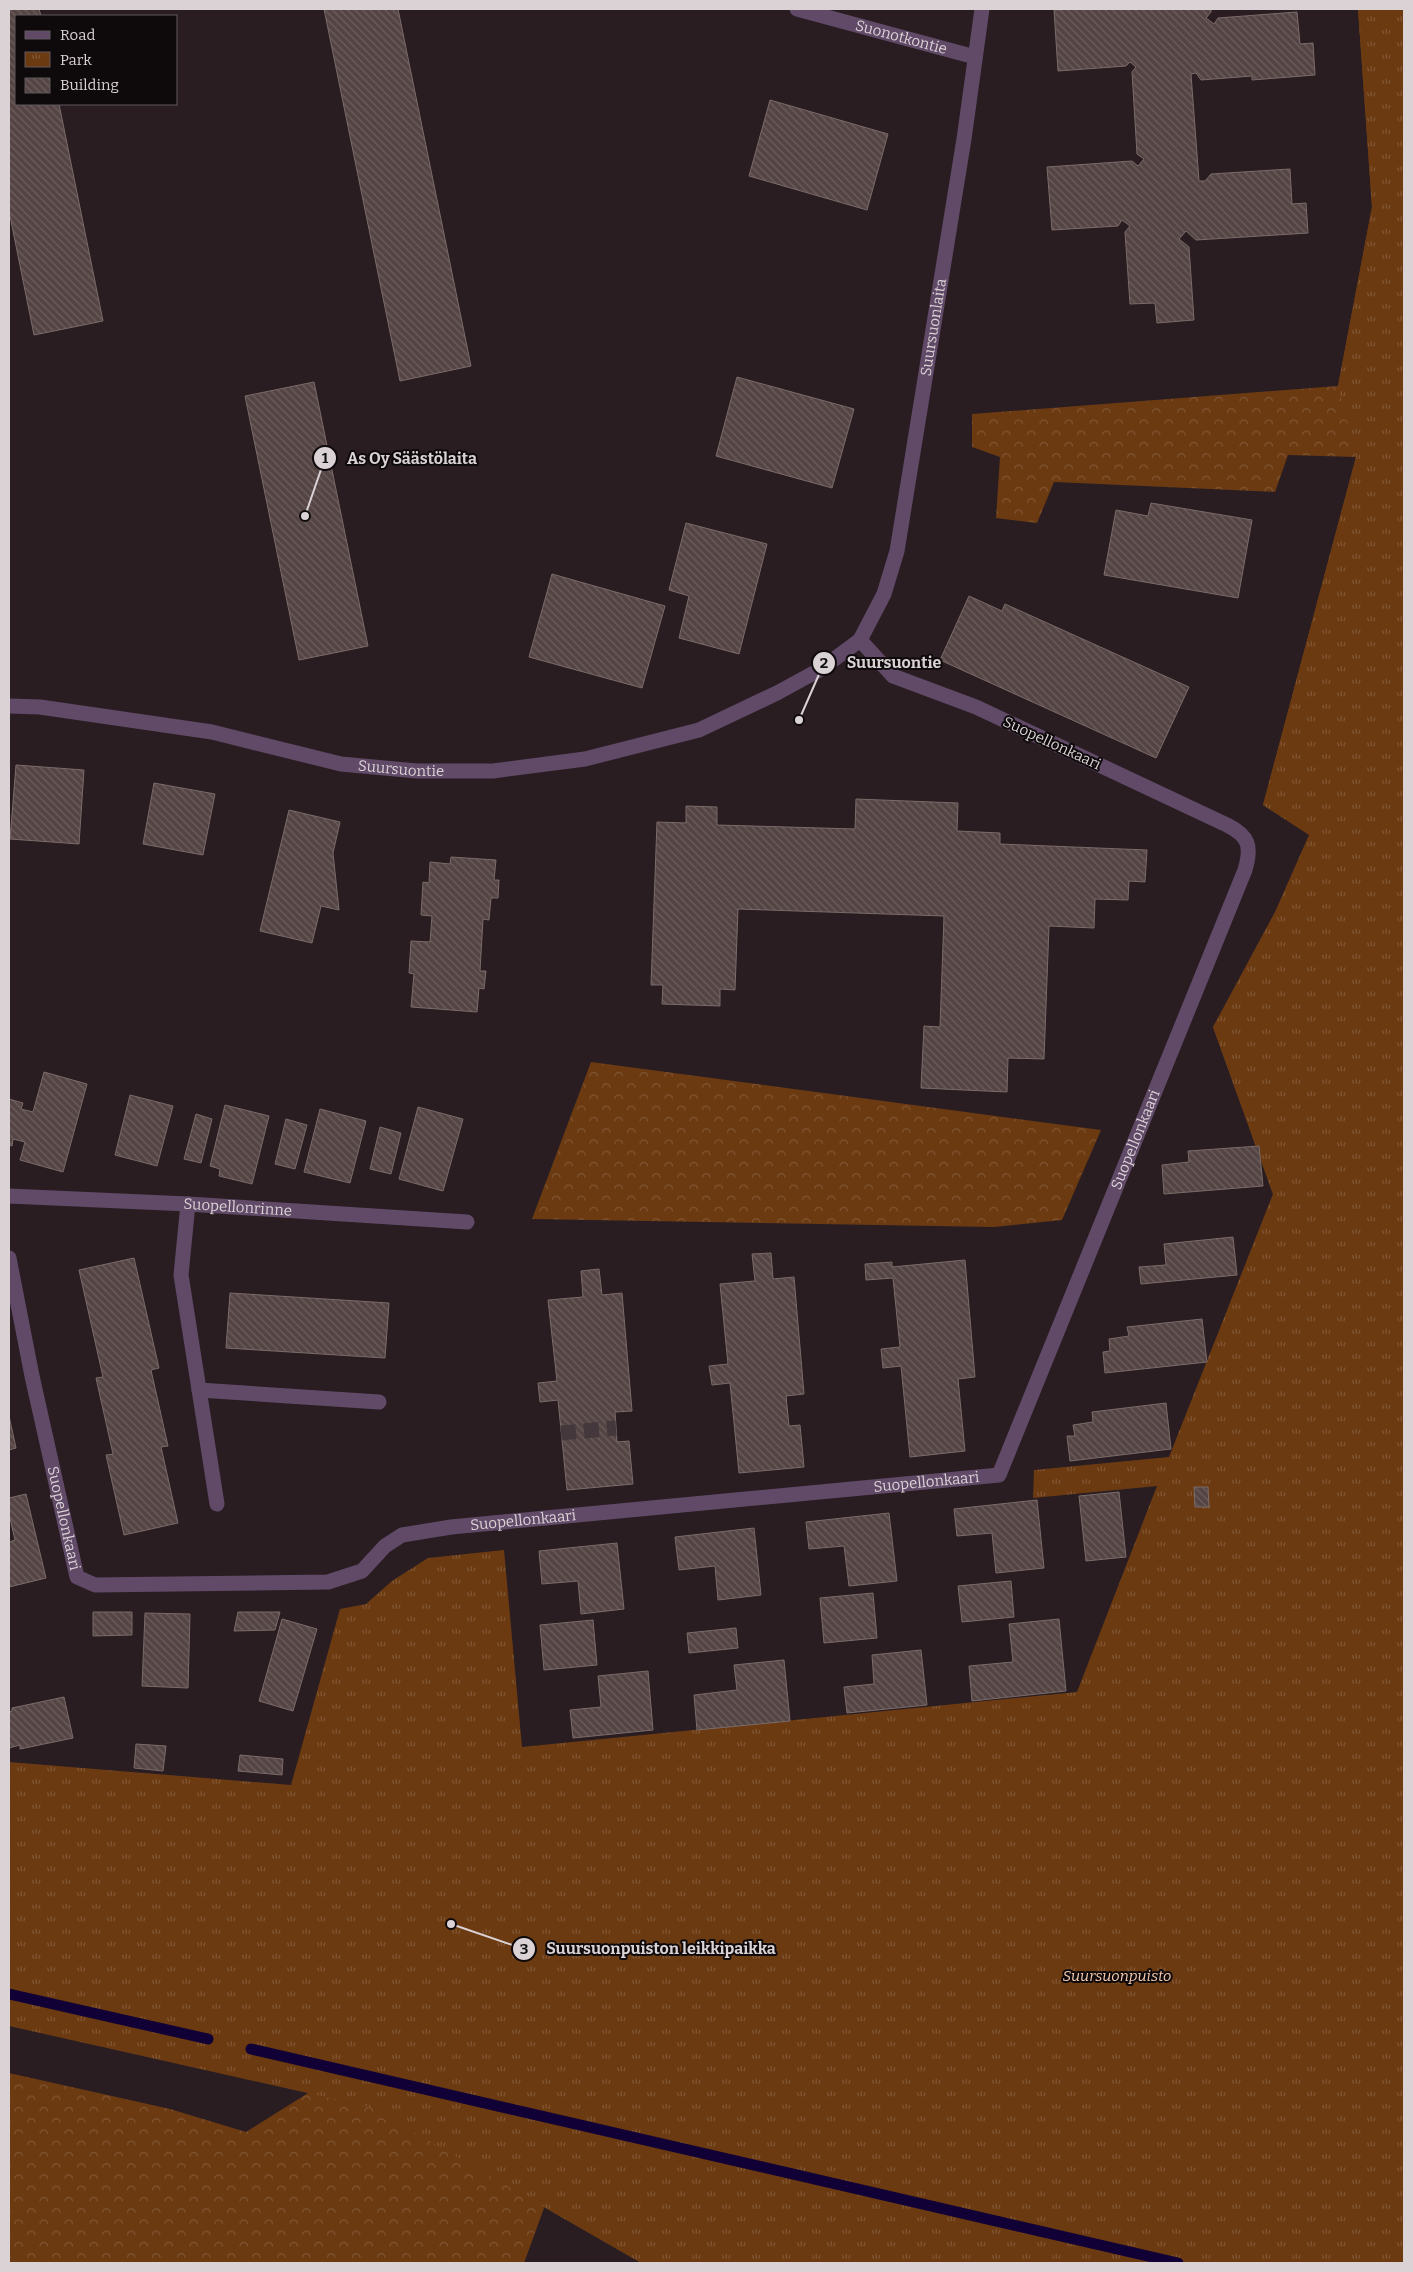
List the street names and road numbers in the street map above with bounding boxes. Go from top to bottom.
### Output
street label: Suonotkontie [853,16,949,58]
street label: Suursuonlaita [917,277,950,377]
street label: Suopellonkaari [1000,712,1104,774]
street label: Suursuontie [357,757,444,780]
street label: Suopellonkaari [1107,1087,1164,1192]
street label: Suopellonrinne [183,1195,293,1220]
street label: Suopellonkaari [43,1465,84,1573]
street label: Suopellonkaari [873,1468,981,1496]
street label: Suopellonkaari [469,1506,577,1534]

